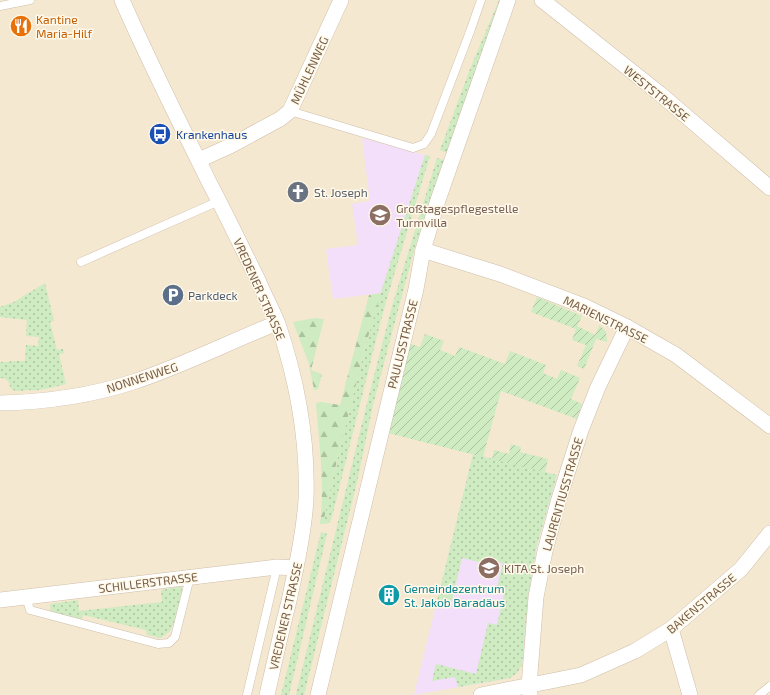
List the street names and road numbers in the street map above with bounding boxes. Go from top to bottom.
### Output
street label: MÜHLENWEG [287,34,331,106]
street label: WESTSTRASSE [621,62,693,124]
street label: VREDENER STRASSE [231,236,289,342]
street label: MARIENSTRASSE [561,292,651,346]
street label: PAULUSSTRASSE [384,298,420,390]
street label: NONNENWEG [105,359,179,395]
street label: LAURENTIUSSTRASSE [539,435,585,553]
street label: VREDENER STRASSE [266,560,304,671]
street label: SCHILLERSTRASSE [98,569,199,595]
street label: BAKENSTRASSE [664,570,739,636]

